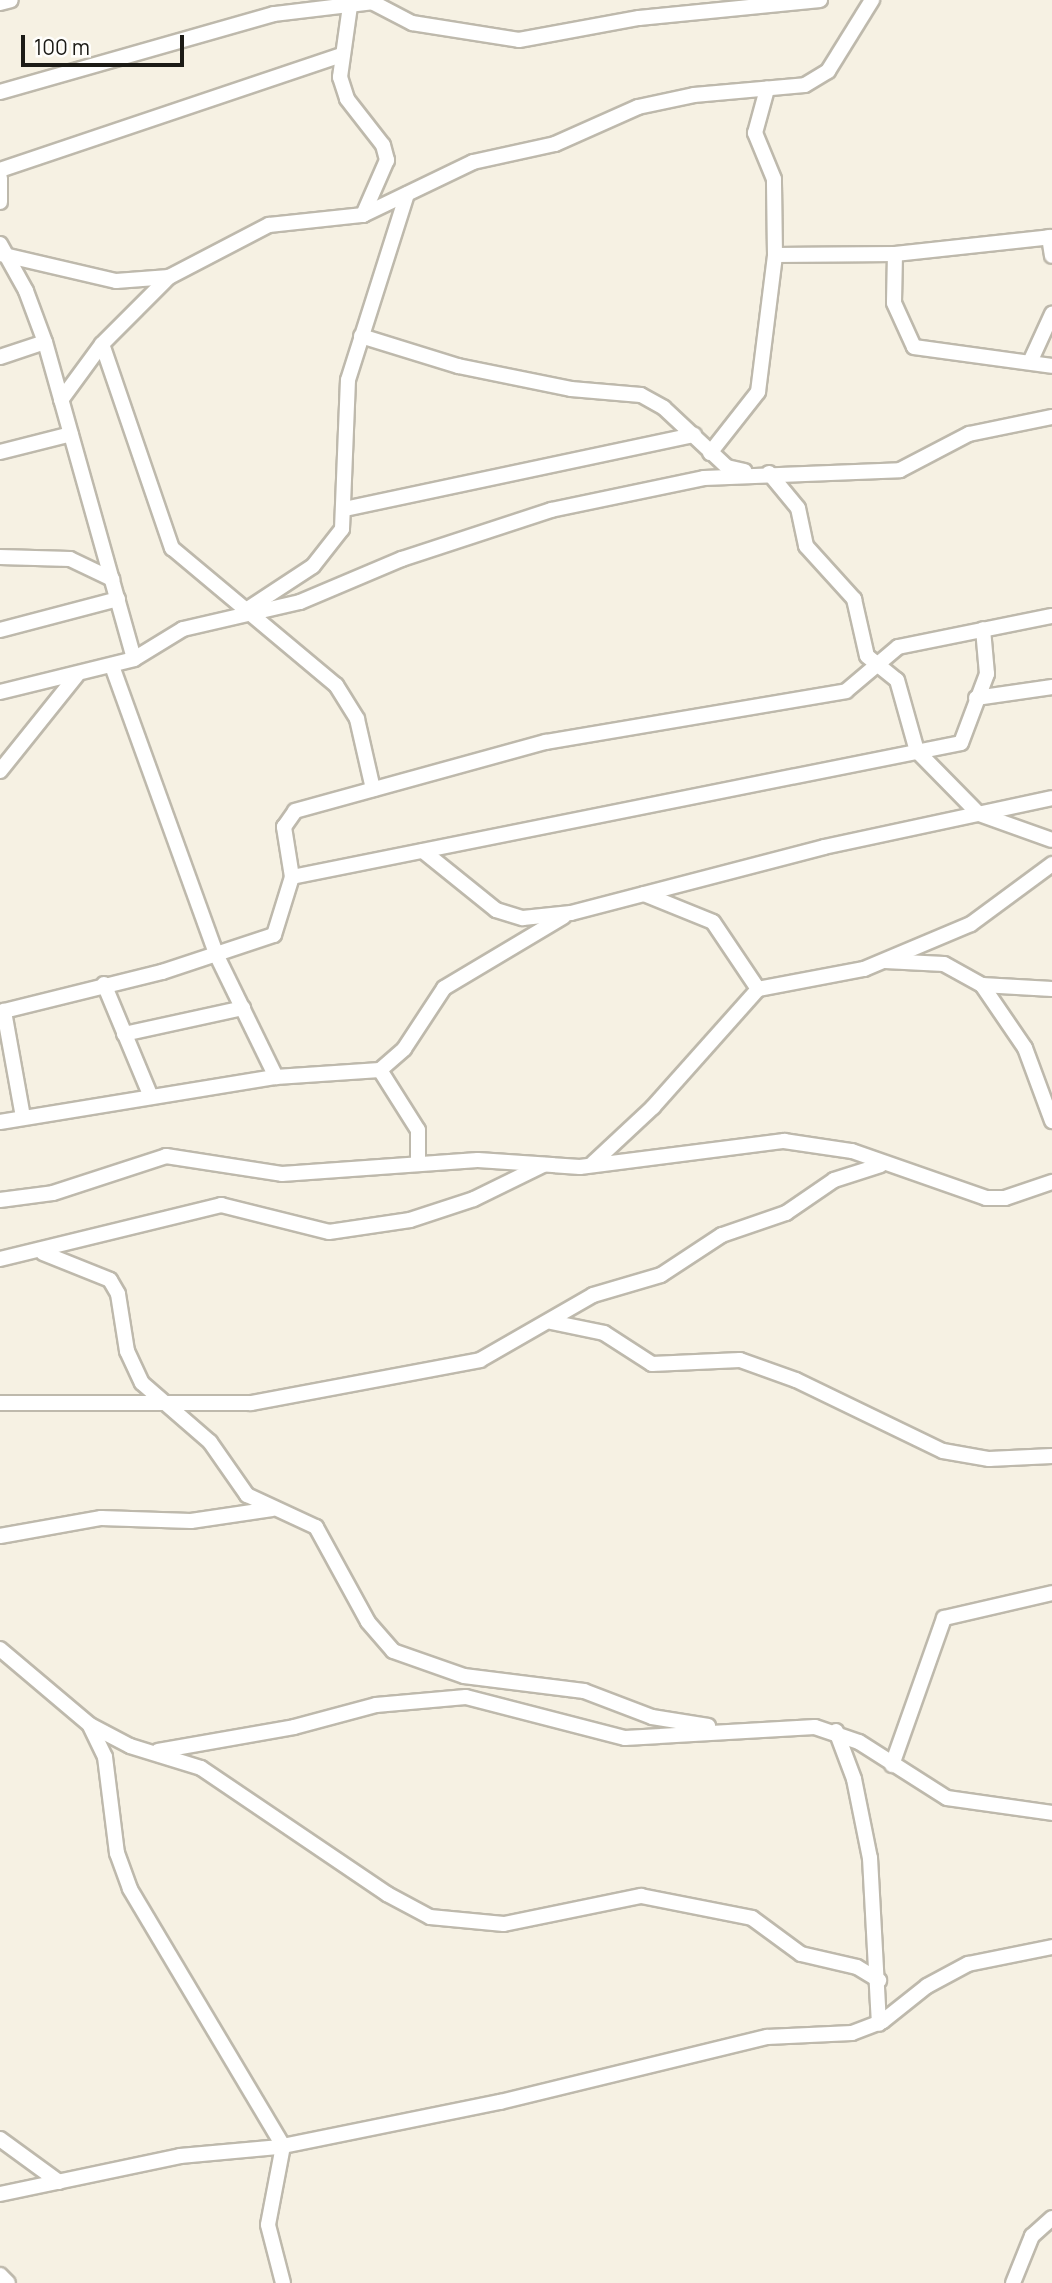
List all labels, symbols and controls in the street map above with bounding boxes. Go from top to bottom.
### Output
scale bar [24,21,187,65]
text: 100 m [34,33,90,61]

